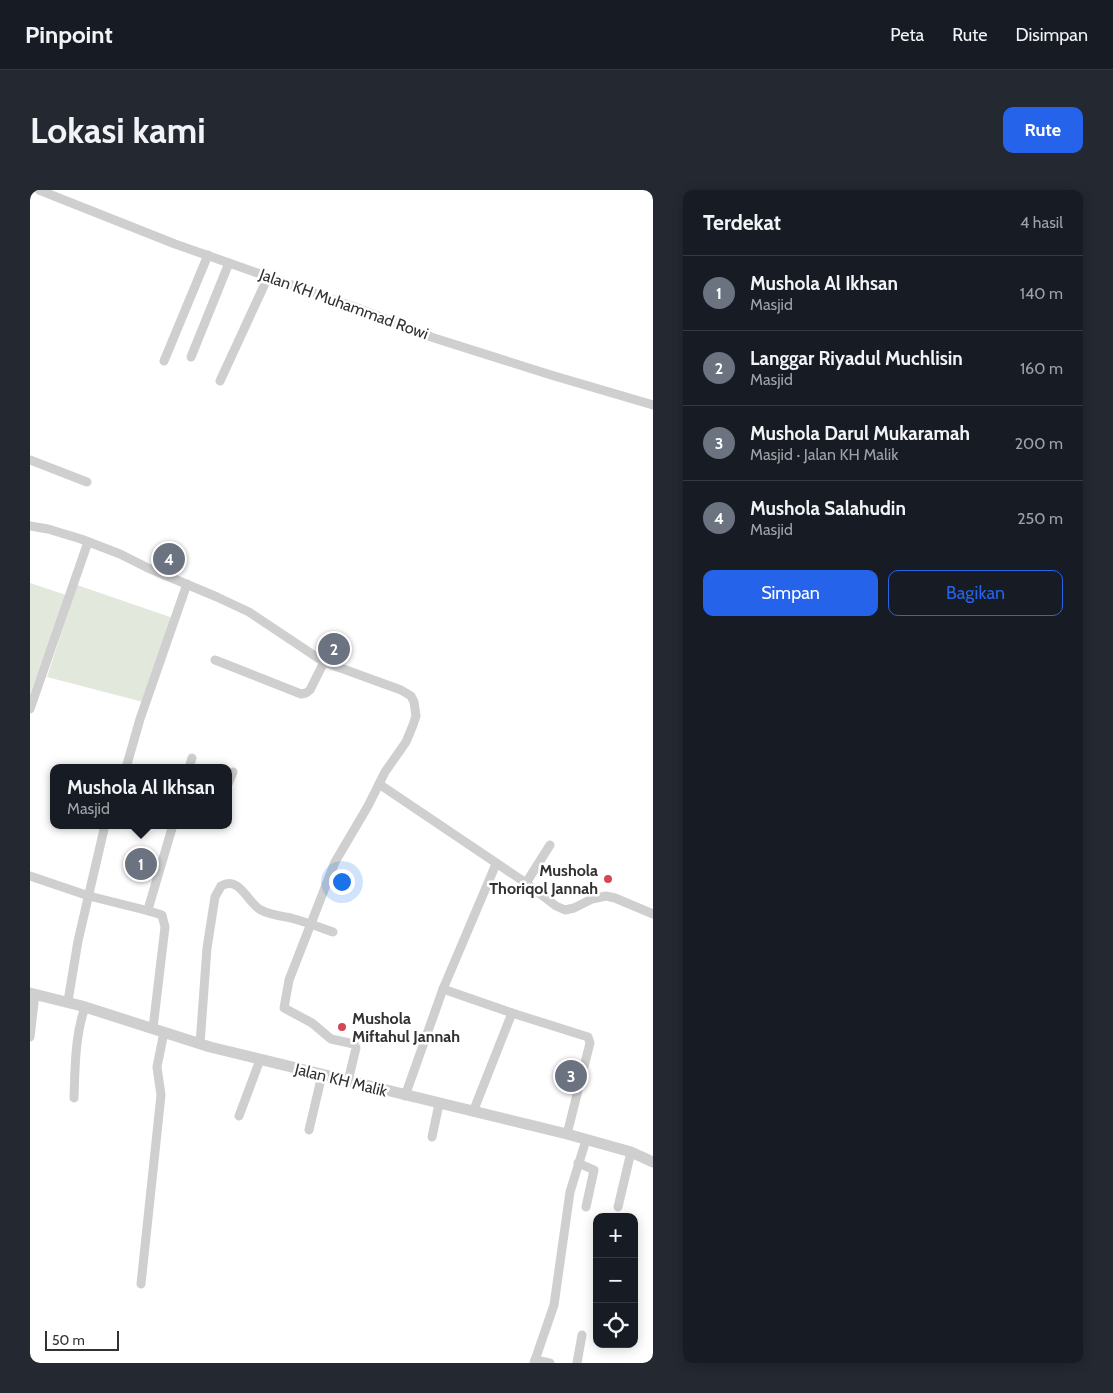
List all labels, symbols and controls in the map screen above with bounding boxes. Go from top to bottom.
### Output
text: Pinpoint [25,20,113,49]
text: Peta [890,24,924,46]
text: Rute [952,24,987,46]
text: Disimpan [1015,24,1088,46]
button: Rute [1003,107,1083,153]
text: Lokasi kami [30,109,206,152]
text: Terdekat [703,210,781,235]
text: 4 hasil [1020,213,1063,232]
street label: Jalan KH Muhammad Rowi [256,264,431,343]
text: Mushola Al Ikhsan [750,272,898,295]
text: 1 [716,284,722,303]
text: 140 m [1020,284,1063,303]
text: Masjid [750,295,793,314]
text: Langgar Riyadul Muchlisin [750,347,963,370]
text: 2 [715,359,723,378]
text: 160 m [1020,359,1063,378]
text: Masjid [750,370,793,389]
text: Mushola Darul Mukaramah [750,422,970,445]
text: 3 [715,434,723,453]
text: 200 m [1015,434,1063,453]
text: Masjid · Jalan KH Malik [750,445,898,464]
text: Mushola Salahudin [750,497,906,520]
text: 4 [714,509,724,528]
text: 250 m [1017,509,1063,528]
text: Masjid [750,520,793,539]
pin: 4 [153,540,185,578]
button: Simpan [703,570,878,616]
button: Bagikan [888,570,1063,616]
pin: 2 [318,630,350,668]
popup [50,764,232,829]
text: Mushola Al Ikhsan [67,776,215,799]
text: Masjid [67,799,110,818]
pin: 1 [125,845,157,883]
place label: Mushola Thoriqol Jannah [489,861,598,898]
your location [329,869,355,895]
marker: Mushola Thoriqol Jannah [602,873,614,885]
place label: Mushola Miftahul Jannah [352,1009,460,1046]
marker: Mushola Miftahul Jannah [336,1021,348,1033]
pin: 3 [555,1057,587,1095]
street label: Jalan KH Malik [292,1059,390,1101]
map controls [593,1213,638,1348]
button: + [593,1213,638,1258]
button: − [593,1258,638,1303]
button: locate [593,1303,638,1348]
scale bar [45,1328,119,1351]
text: 50 m [52,1331,85,1349]

